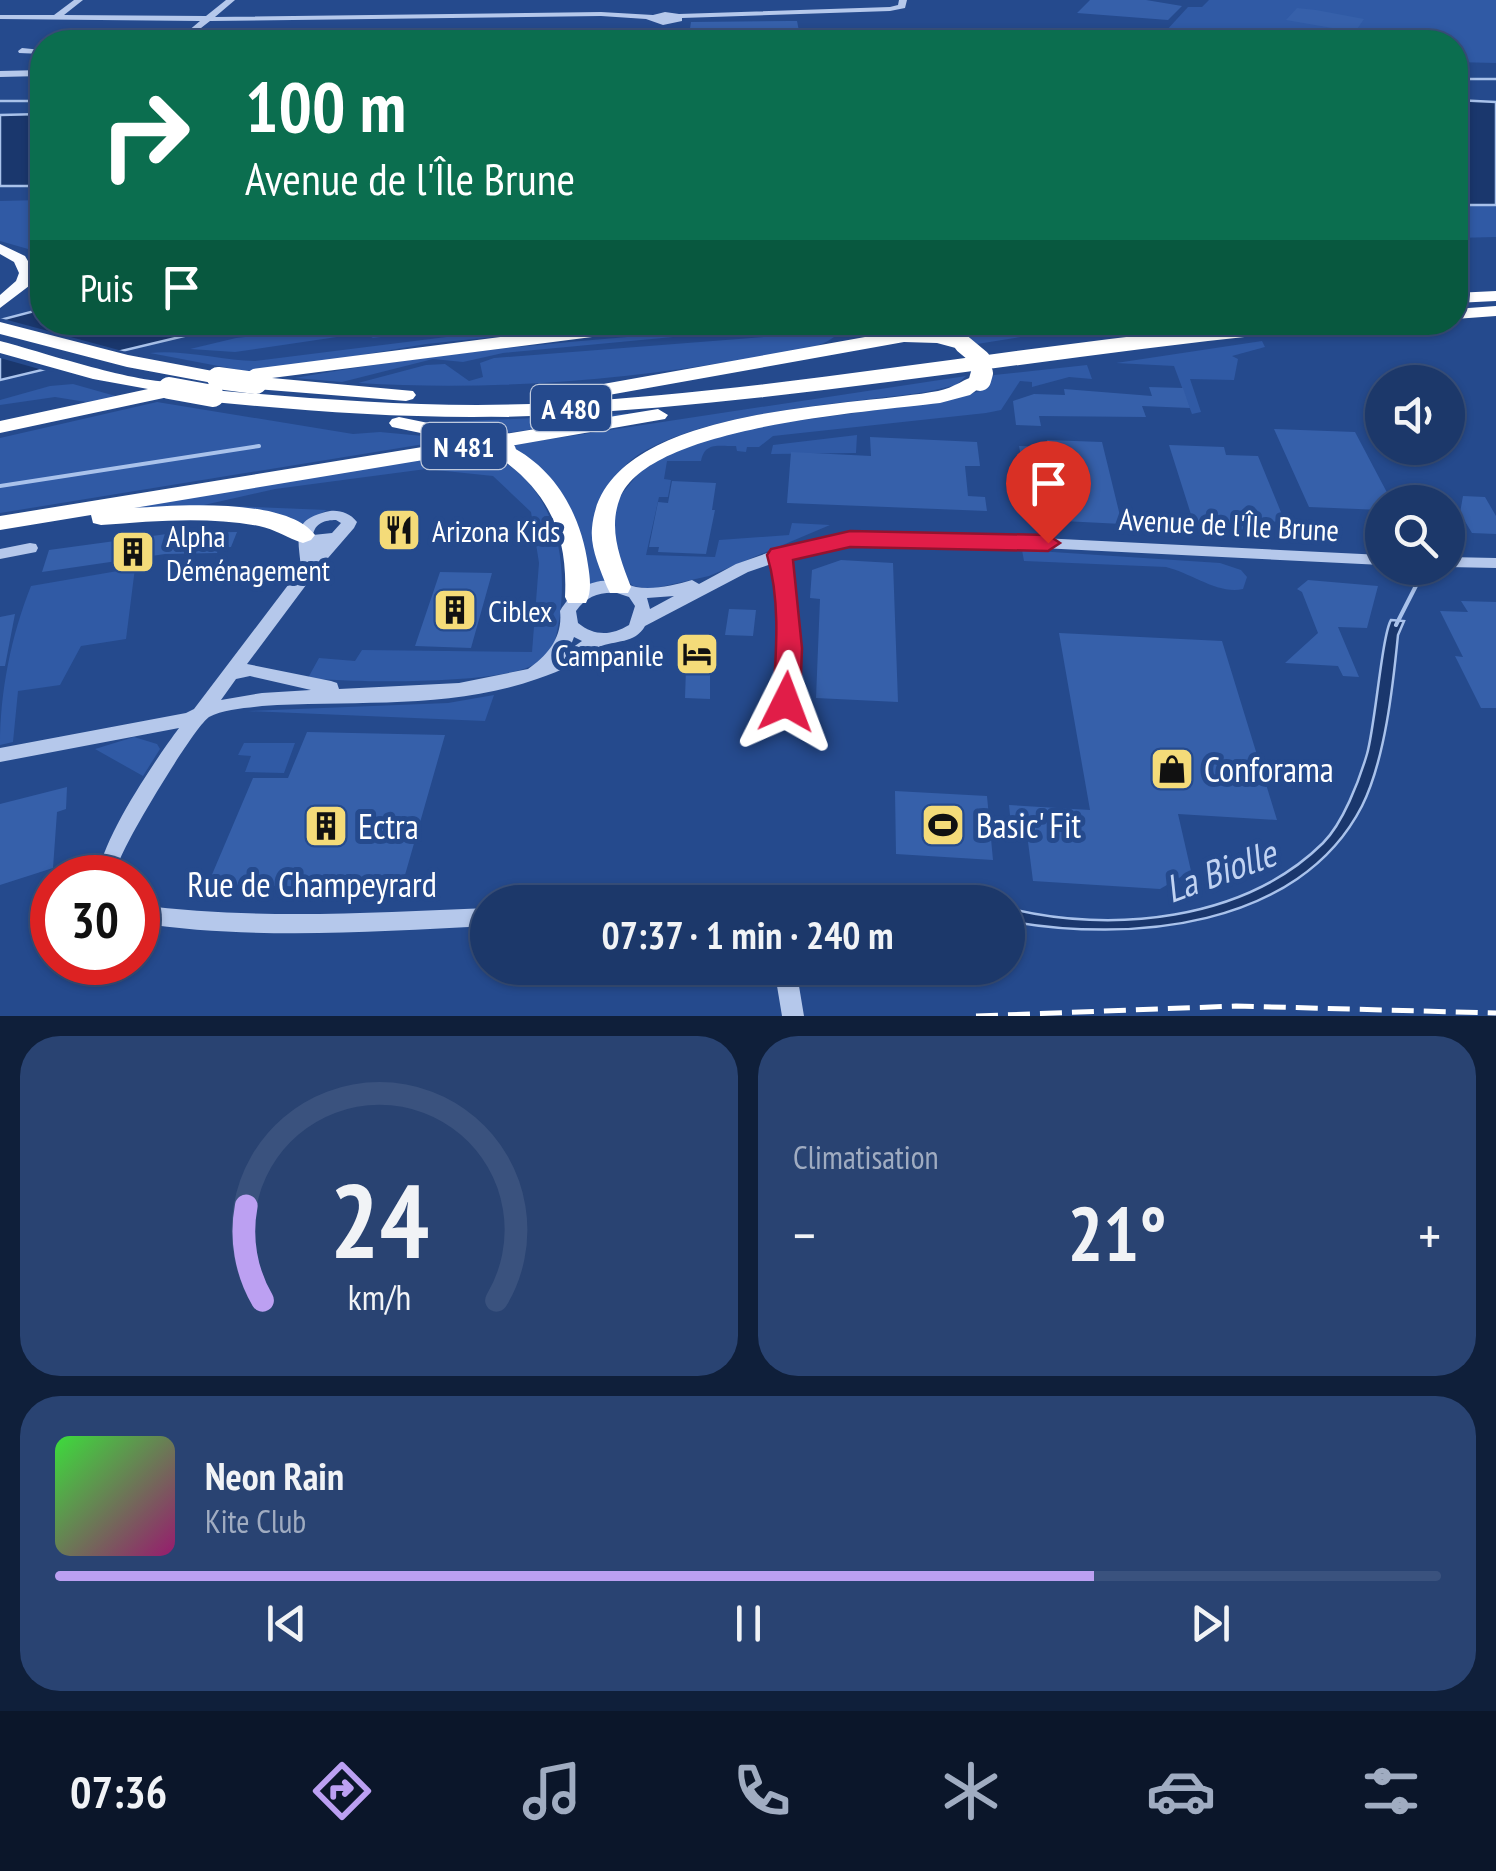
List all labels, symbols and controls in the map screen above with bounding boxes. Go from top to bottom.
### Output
text: 100 m [245,61,406,151]
icon: right [80,70,210,200]
text: Avenue de l'Île Brune [245,149,575,207]
icon: arrive [154,260,209,315]
text: Puis [80,263,134,312]
map controls [1365,365,1465,585]
button: sound [1365,365,1465,465]
road number: A 480 [531,385,611,431]
road number: N 481 [422,423,506,469]
pin [1006,441,1091,544]
icon: arrive [1021,456,1076,511]
button: search [1365,485,1465,585]
street label: Avenue de l'Île Brune [1118,499,1340,549]
restaurant icon: Arizona Kids [376,507,422,553]
place label: Arizona Kids [432,511,560,550]
place label: Alpha Déménagement [166,516,331,589]
building icon: Alpha Déménagement [110,529,156,575]
building icon: Ciblex [432,587,478,633]
place label: Ciblex [488,591,552,630]
hotel icon: Campanile [674,631,720,677]
place label: Campanile [555,635,664,674]
position arrow [734,650,838,754]
shop icon: Conforama [1149,746,1195,792]
place label: Conforama [1204,746,1334,792]
sports icon: Basic' Fit [920,802,966,848]
place label: Basic' Fit [976,802,1082,848]
building icon: Ectra [303,803,349,849]
place label: Ectra [358,803,419,849]
water label: La Biolle [1158,827,1284,913]
speed limit sign: 30 [30,855,160,985]
street label: Rue de Champeyrard [187,861,437,907]
text: 07:37 · 1 min · 240 m [601,910,894,959]
text: Climatisation [793,1136,939,1178]
text: 24 [329,1152,429,1287]
text: 21° [1067,1185,1167,1282]
text: − [793,1199,816,1270]
text: + [1418,1199,1441,1270]
text: km/h [347,1274,411,1320]
text: Neon Rain [205,1451,344,1500]
text: Kite Club [205,1500,306,1542]
icon: previous [259,1596,314,1651]
icon: pause [721,1596,776,1651]
icon: next [1183,1596,1238,1651]
icon: directions [307,1756,377,1826]
icon: music [517,1756,587,1826]
icon: phone [727,1756,797,1826]
icon: climate [936,1756,1006,1826]
icon: car [1146,1756,1216,1826]
icon: filters [1356,1756,1426,1826]
text: 07:36 [70,1762,167,1820]

